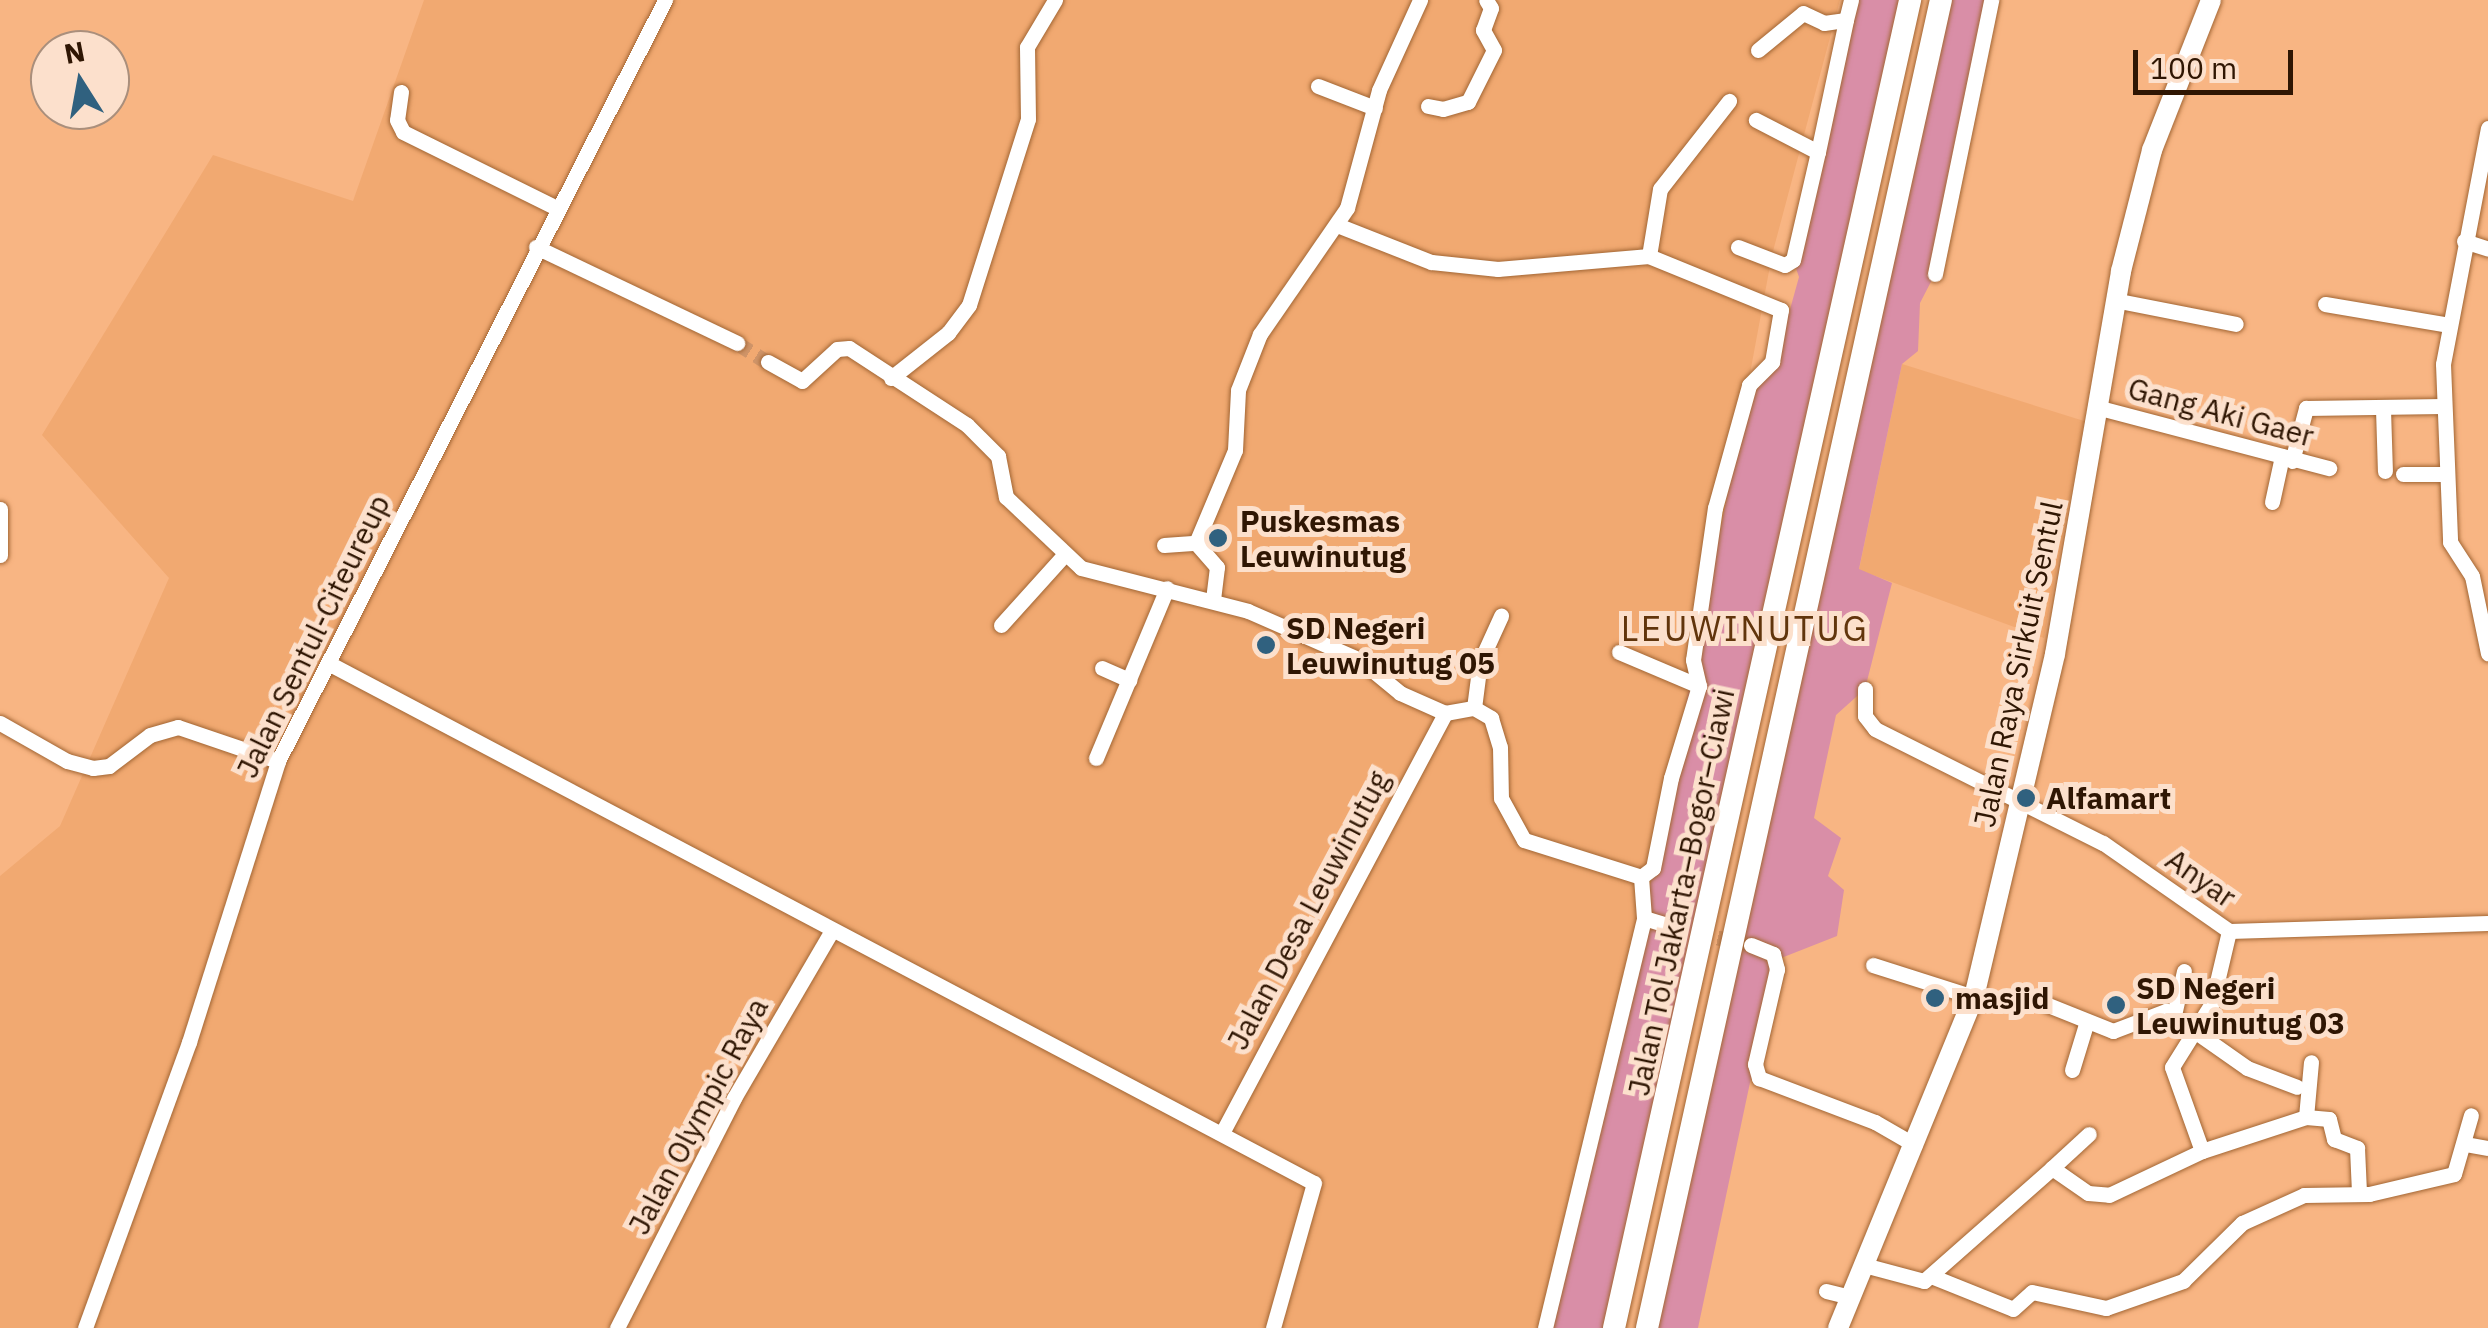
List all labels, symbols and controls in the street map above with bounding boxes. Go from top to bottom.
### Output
north arrow [30,30,130,130]
scale bar [2138,30,2298,92]
text: N [61,32,88,72]
text: 100 m [2150,48,2237,87]
street label: Gang Aki Gaer [2124,370,2318,454]
street label: Jalan Sentul-Citeureup [229,489,397,783]
street label: Jalan Raya Sirkuit Sentul [1966,498,2070,830]
place label: Puskesmas Leuwinutug [1240,503,1406,574]
marker: Puskesmas Leuwinutug [1205,525,1231,551]
district label: LEUWINUTUG [1621,607,1869,649]
place label: SD Negeri Leuwinutug 05 [1286,610,1495,680]
marker: SD Negeri Leuwinutug 05 [1255,634,1277,656]
street label: Jalan Tol Jakarta–Bogor–Ciawi [1620,685,1742,1099]
street label: Jalan Desa Leuwinutug [1219,765,1397,1055]
place label: Alfamart [2046,780,2171,816]
marker: Alfamart [2015,787,2037,809]
street label: Anyar [2159,841,2243,915]
place label: SD Negeri Leuwinutug 03 [2136,970,2345,1040]
place label: masjid [1955,980,2049,1016]
marker: masjid [1924,987,1946,1009]
street label: Jalan Olympic Raya [621,992,775,1240]
marker: SD Negeri Leuwinutug 03 [2105,994,2127,1016]

